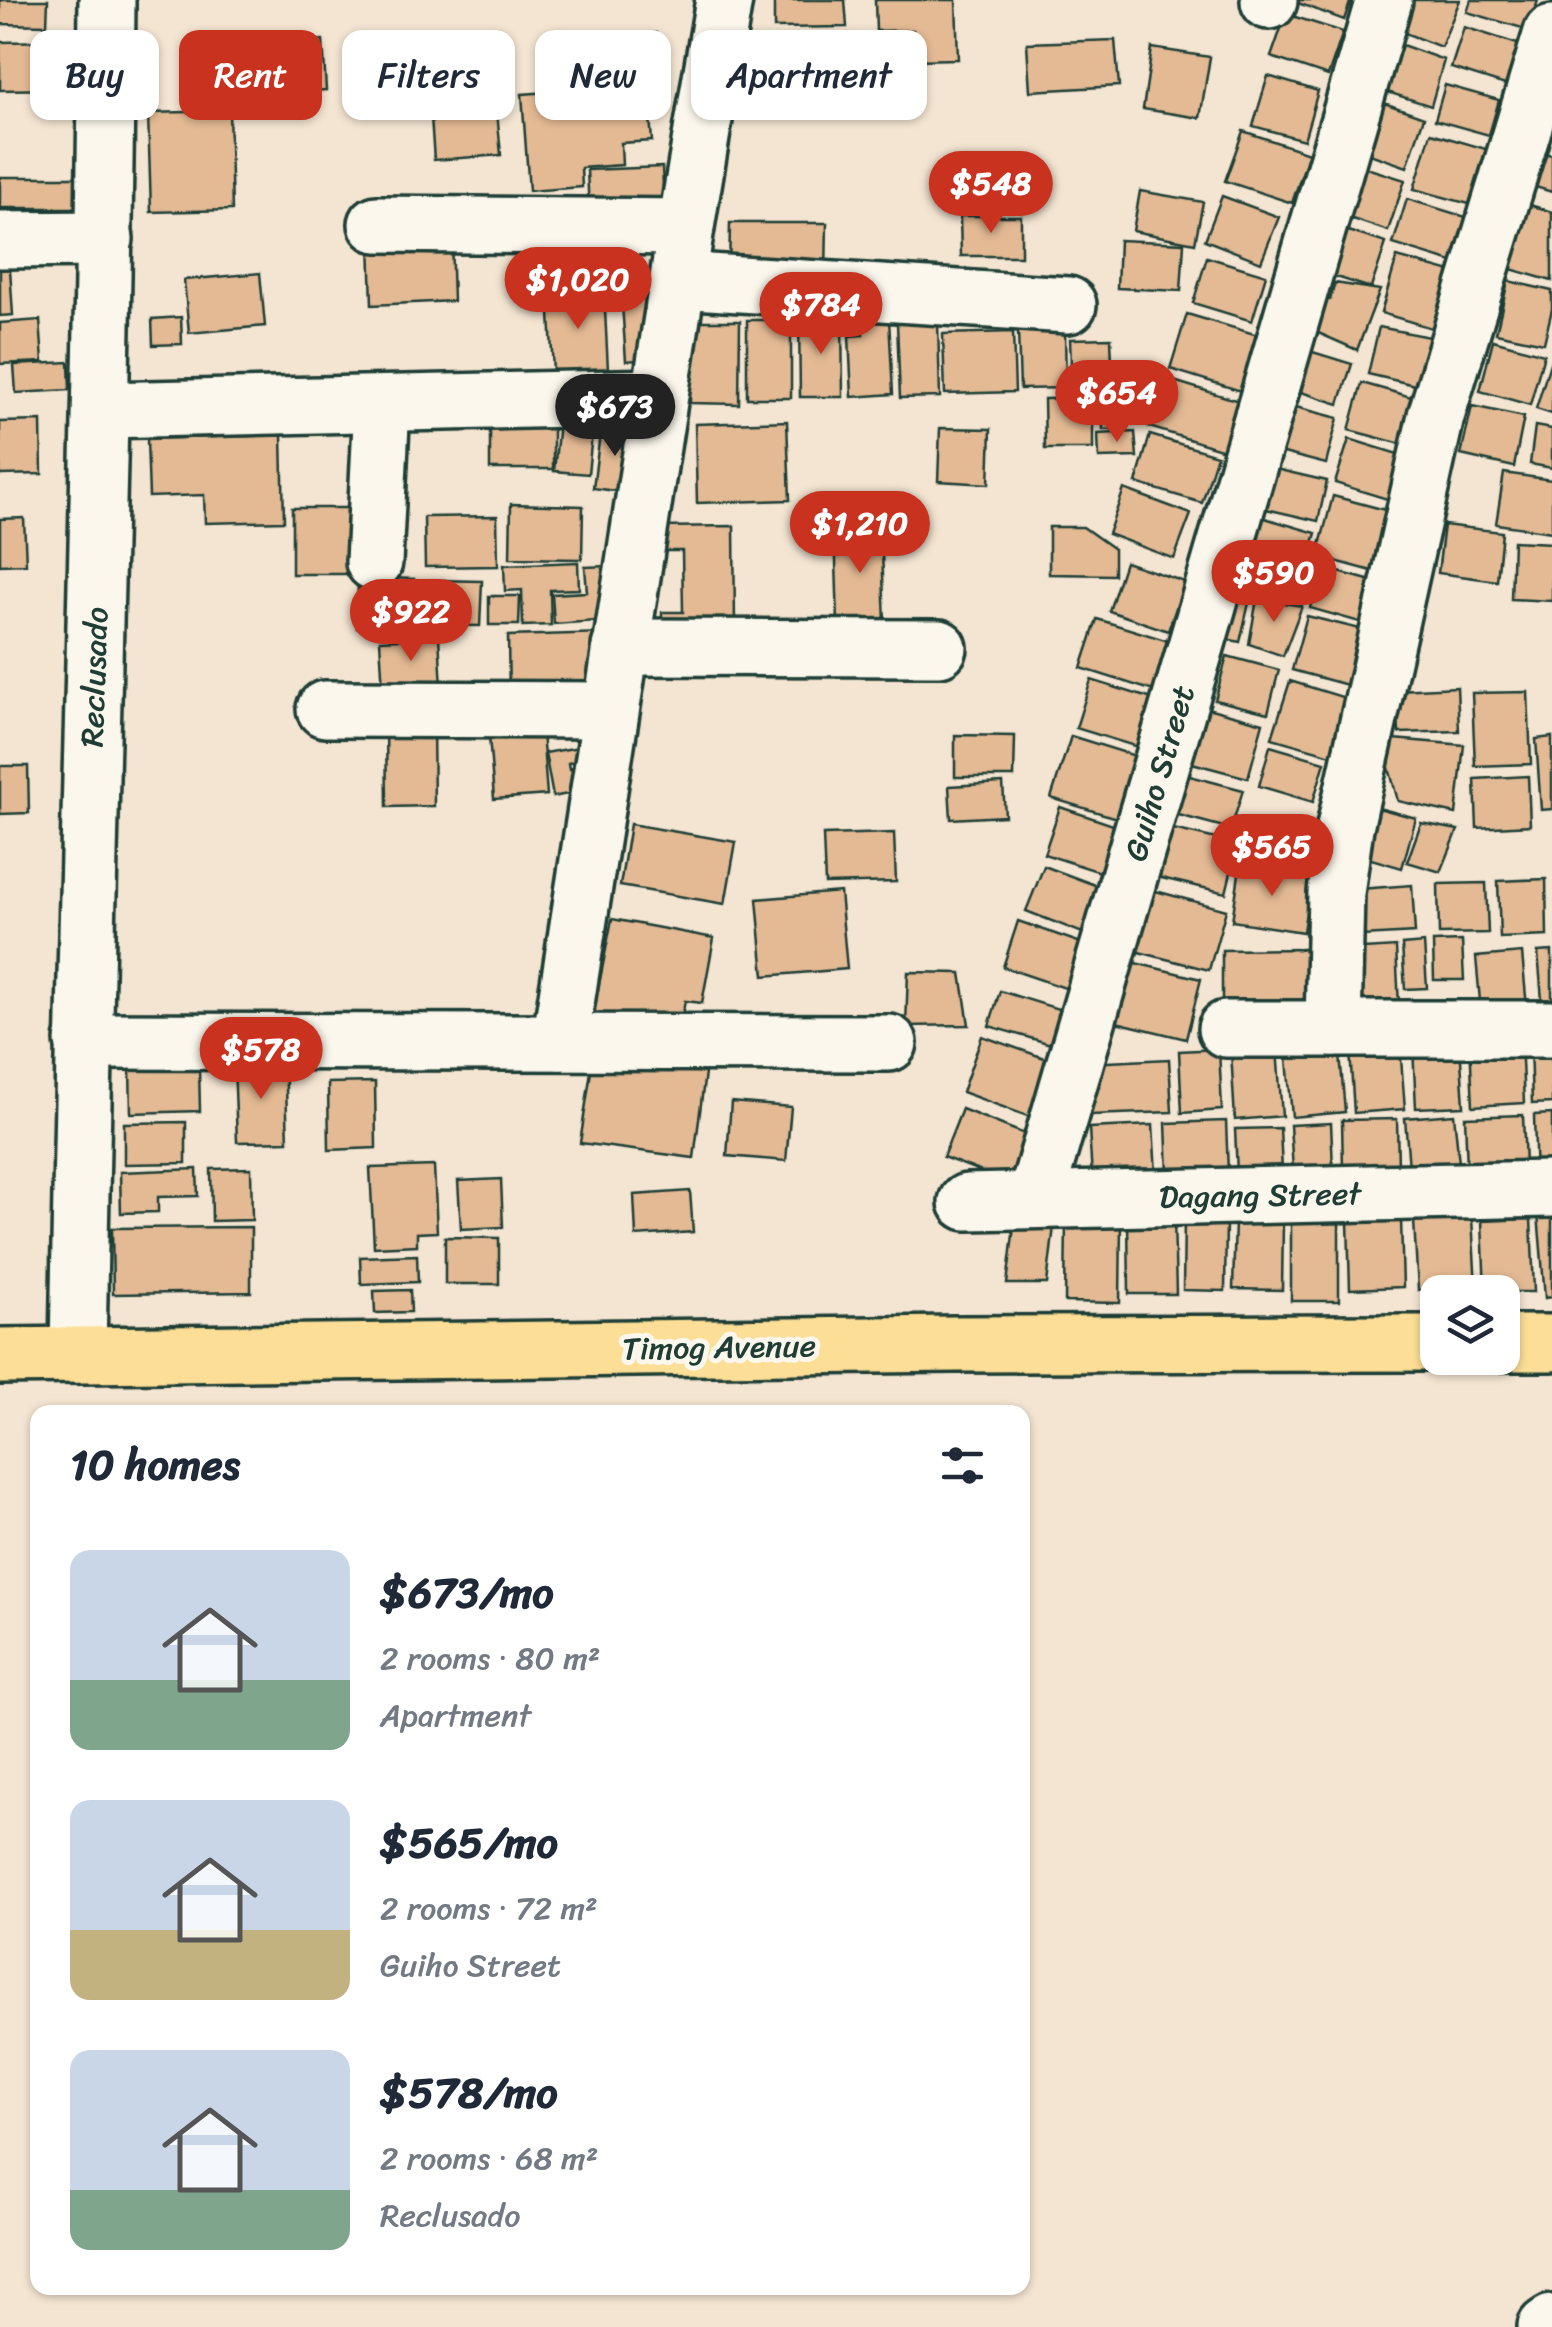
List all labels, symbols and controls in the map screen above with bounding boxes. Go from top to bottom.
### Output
chip: Buy [30,30,159,120]
chip: Rent [179,30,322,120]
chip: Filters [342,30,515,120]
chip: New [535,30,671,120]
chip: Apartment [691,30,927,120]
pin: $548 [932,151,1050,236]
text: $548 [951,155,1031,212]
pin: $1,020 [497,247,659,332]
text: $1,020 [527,251,629,308]
pin: $784 [762,272,880,357]
text: $784 [781,276,861,333]
pin: $654 [1058,360,1176,445]
text: $654 [1077,364,1157,421]
pin: $673 [556,374,674,459]
text: $673 [577,378,653,435]
pin: $1,210 [779,491,941,576]
text: $1,210 [812,495,908,552]
pin: $590 [1215,540,1333,625]
text: $590 [1234,544,1314,601]
pin: $922 [352,579,470,664]
text: $922 [372,583,450,640]
street label: Reclusado [64,606,125,748]
street label: Guiho Street [1107,678,1212,868]
pin: $565 [1213,814,1331,899]
text: $565 [1233,818,1311,875]
pin: $578 [202,1017,320,1102]
text: $578 [222,1021,300,1078]
street label: Dagang Street [1158,1165,1363,1226]
map controls [1420,1275,1520,1375]
button: layers [1420,1275,1520,1375]
street label: Timog Avenue [621,1317,817,1378]
text: 10 homes [70,1428,240,1502]
icon: filters [935,1438,990,1493]
text: $673/mo [380,1556,554,1630]
icon: home [150,1590,270,1710]
text: 2 rooms · 80 m² [380,1630,600,1687]
text: Apartment [380,1687,531,1744]
text: $565/mo [380,1806,558,1880]
icon: home [150,1840,270,1960]
text: 2 rooms · 72 m² [380,1880,598,1937]
text: Guiho Street [380,1937,561,1994]
text: $578/mo [380,2056,558,2130]
icon: home [150,2090,270,2210]
text: 2 rooms · 68 m² [380,2130,598,2187]
text: Reclusado [380,2187,520,2244]

